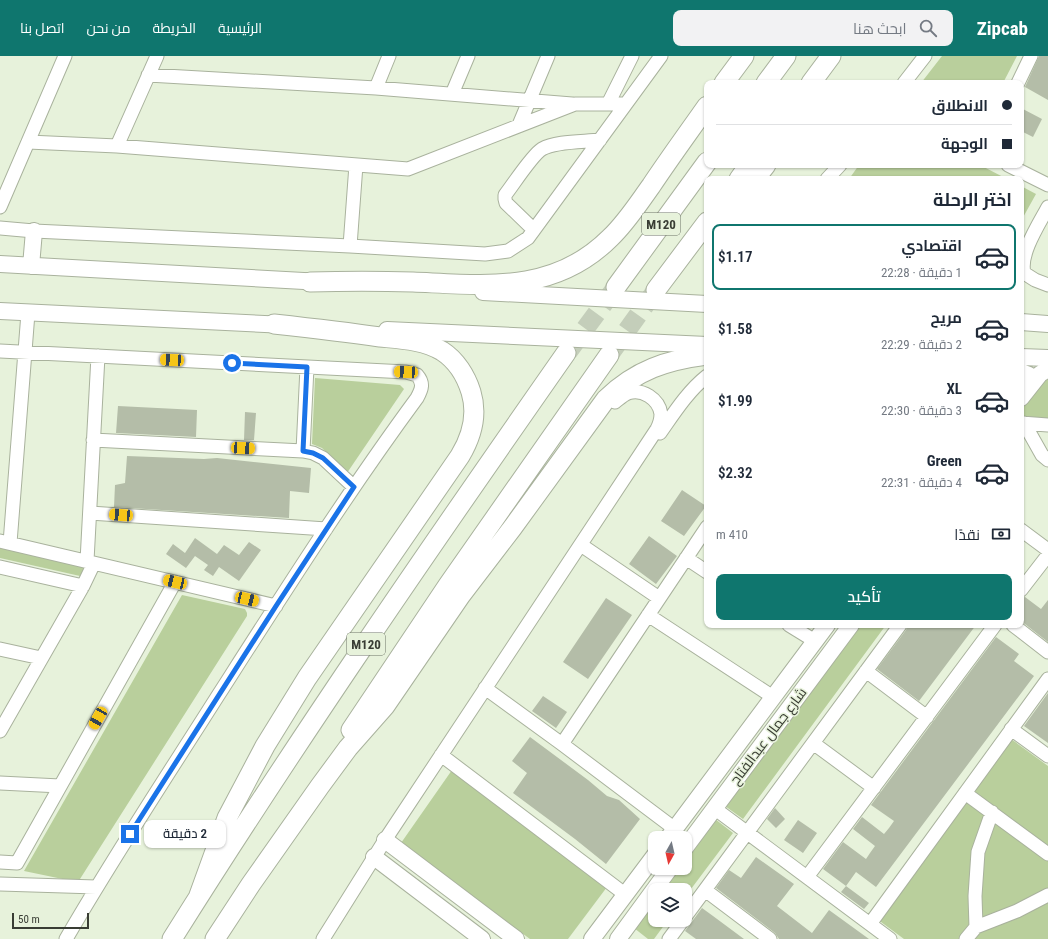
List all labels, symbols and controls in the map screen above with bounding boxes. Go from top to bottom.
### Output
search box [673,10,953,46]
icon: search [917,17,939,39]
text: Zipcab [977,17,1028,40]
text: اتصل بنا [20,20,64,36]
text: من نحن [86,20,130,36]
text: الخريطة [152,20,196,36]
text: الرئيسية [218,20,262,36]
text: ابحث هنا [853,20,907,38]
text: الانطلاق [932,97,988,115]
text: الوجهة [941,135,988,153]
text: اختر الرحلة [933,189,1012,210]
road number: M120 [642,213,680,235]
text: اقتصادي [902,237,962,255]
icon: car [974,239,1010,275]
text: $1.17 [718,248,752,266]
text: 1 دقيقة · 22:28 [881,265,962,280]
text: مريح [930,309,962,327]
icon: car [974,311,1010,347]
text: $1.58 [718,320,752,338]
text: 2 دقيقة · 22:29 [881,337,962,352]
car [160,353,184,367]
route start [223,354,241,372]
car [394,365,418,379]
text: XL [946,380,962,398]
icon: car [974,383,1010,419]
text: $1.99 [718,392,752,410]
text: 3 دقيقة · 22:30 [881,403,962,418]
car [231,441,255,455]
text: Green [927,452,962,470]
icon: car [974,455,1010,491]
text: $2.32 [718,464,752,482]
text: 4 دقيقة · 22:31 [881,475,962,490]
car [109,508,133,522]
icon: cash [990,523,1012,545]
text: نقدًا [954,526,980,544]
text: 410 m [716,527,748,542]
car [162,573,188,591]
button: تأكيد [716,574,1012,620]
car [234,590,260,608]
road number: M120 [347,633,385,655]
street label: شارع جمال عبدالفتاح [726,684,810,788]
car [87,705,109,731]
callout: 2 دقيقة [144,820,226,848]
route end [121,825,139,843]
text: 2 دقيقة [163,826,207,841]
north arrow [648,831,692,875]
map controls [648,831,692,927]
button: layers [648,883,692,927]
scale bar [12,911,89,930]
text: 50 m [18,913,40,926]

